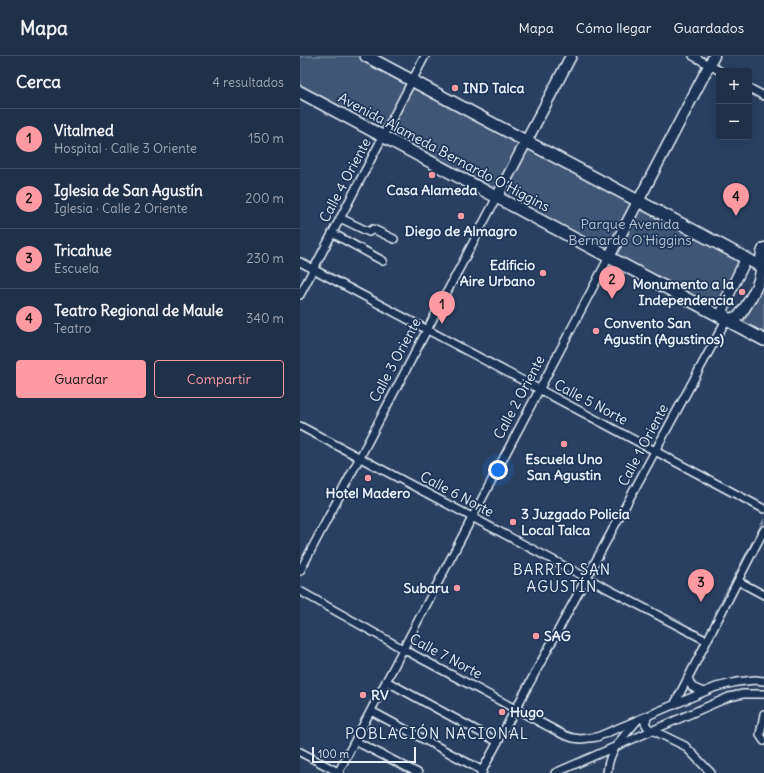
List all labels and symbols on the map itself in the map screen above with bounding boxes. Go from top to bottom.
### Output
place label: IND Talca [463,79,525,97]
marker: IND Talca [450,83,460,93]
street label: Avenida Alameda Bernardo O'Higgins [335,88,553,216]
street label: Calle 4 Oriente [315,135,375,225]
marker: Casa Alameda [427,170,437,180]
place label: Casa Alameda [387,181,477,199]
pin: 4 [723,183,749,216]
marker: Diego de Almagro [456,211,466,221]
park label: Parque Avenida Bernardo O'Higgins [568,215,692,249]
place label: Diego de Almagro [405,222,517,240]
place label: Edificio Aire Urbano [460,256,535,290]
pin: 2 [599,266,625,299]
marker: Edificio Aire Urbano [538,268,548,278]
place label: Monumento a la Independencia [633,275,734,309]
marker: Monumento a la Independencia [737,287,747,297]
pin: 1 [429,291,455,324]
place label: Convento San Agustín (Agustinos) [604,314,724,348]
street label: Calle 3 Oriente [365,315,425,405]
marker: Convento San Agustín (Agustinos) [591,326,601,336]
street label: Calle 2 Oriente [489,352,549,442]
street label: Calle 5 Norte [551,375,631,429]
street label: Calle 1 Oriente [614,401,672,489]
marker: Escuela Uno San Agustin [559,439,569,449]
place label: Escuela Uno San Agustin [525,450,603,484]
your location [488,460,508,480]
street label: Calle 6 Norte [417,467,497,521]
marker: Hotel Madero [363,473,373,483]
place label: Hotel Madero [326,484,411,502]
place label: 3 Juzgado Policía Local Talca [521,505,630,539]
marker: 3 Juzgado Policía Local Talca [508,517,518,527]
district label: BARRIO SAN AGUSTÍN [513,560,611,596]
pin: 3 [688,569,714,602]
place label: Subaru [403,579,449,597]
marker: Subaru [452,583,462,593]
place label: SAG [544,627,571,645]
street label: Calle 7 Norte [407,629,485,683]
marker: SAG [531,631,541,641]
place label: RV [371,686,389,704]
marker: RV [358,690,368,700]
place label: Hugo [510,703,544,721]
marker: Hugo [497,707,507,717]
district label: POBLACIÓN NACIONAL [345,723,529,743]
scale bar [312,745,416,764]

